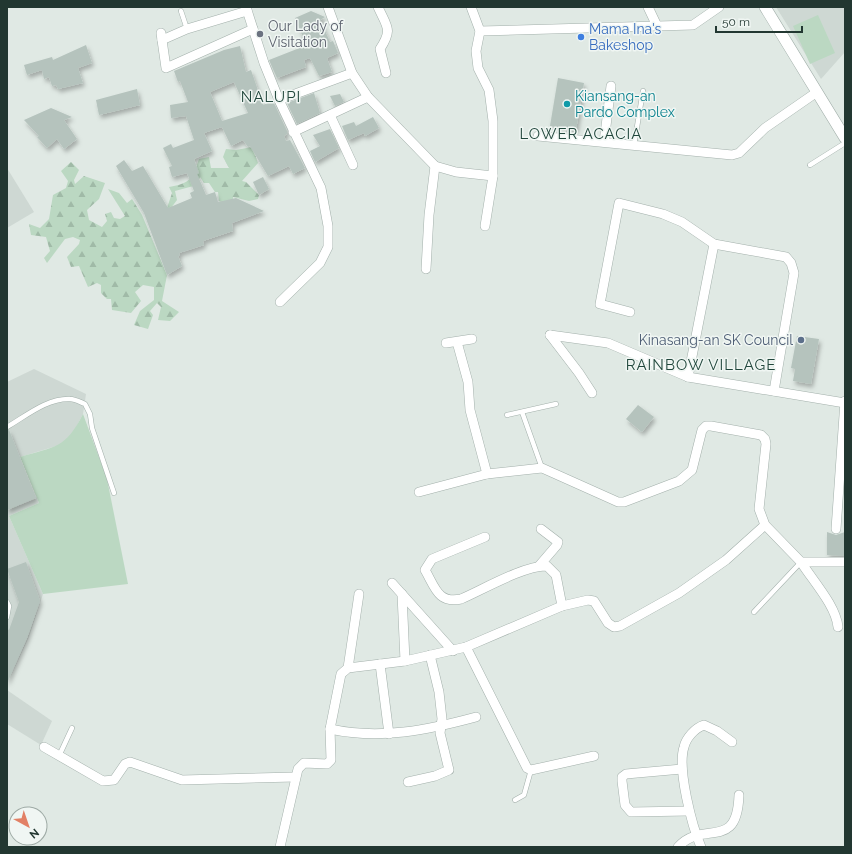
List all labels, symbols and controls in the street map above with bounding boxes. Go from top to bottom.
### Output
scale bar [716,8,802,34]
text: 50 m [722,15,750,29]
place label: Our Lady of Visitation [268,18,344,50]
place label: Mama Ina's Bakeshop [589,21,662,53]
marker: Our Lady of Visitation [255,29,265,39]
marker: Mama Ina's Bakeshop [576,32,586,42]
district label: NALUPI [241,88,301,106]
place label: Kiansang-an Pardo Complex [575,88,675,120]
marker: Kiansang-an Pardo Complex [562,99,572,109]
district label: LOWER ACACIA [520,125,642,143]
place label: Kinasang-an SK Council [639,332,793,348]
marker: Kinasang-an SK Council [796,335,806,345]
district label: RAINBOW VILLAGE [626,356,776,374]
north arrow [8,806,48,846]
text: N [27,826,42,841]

